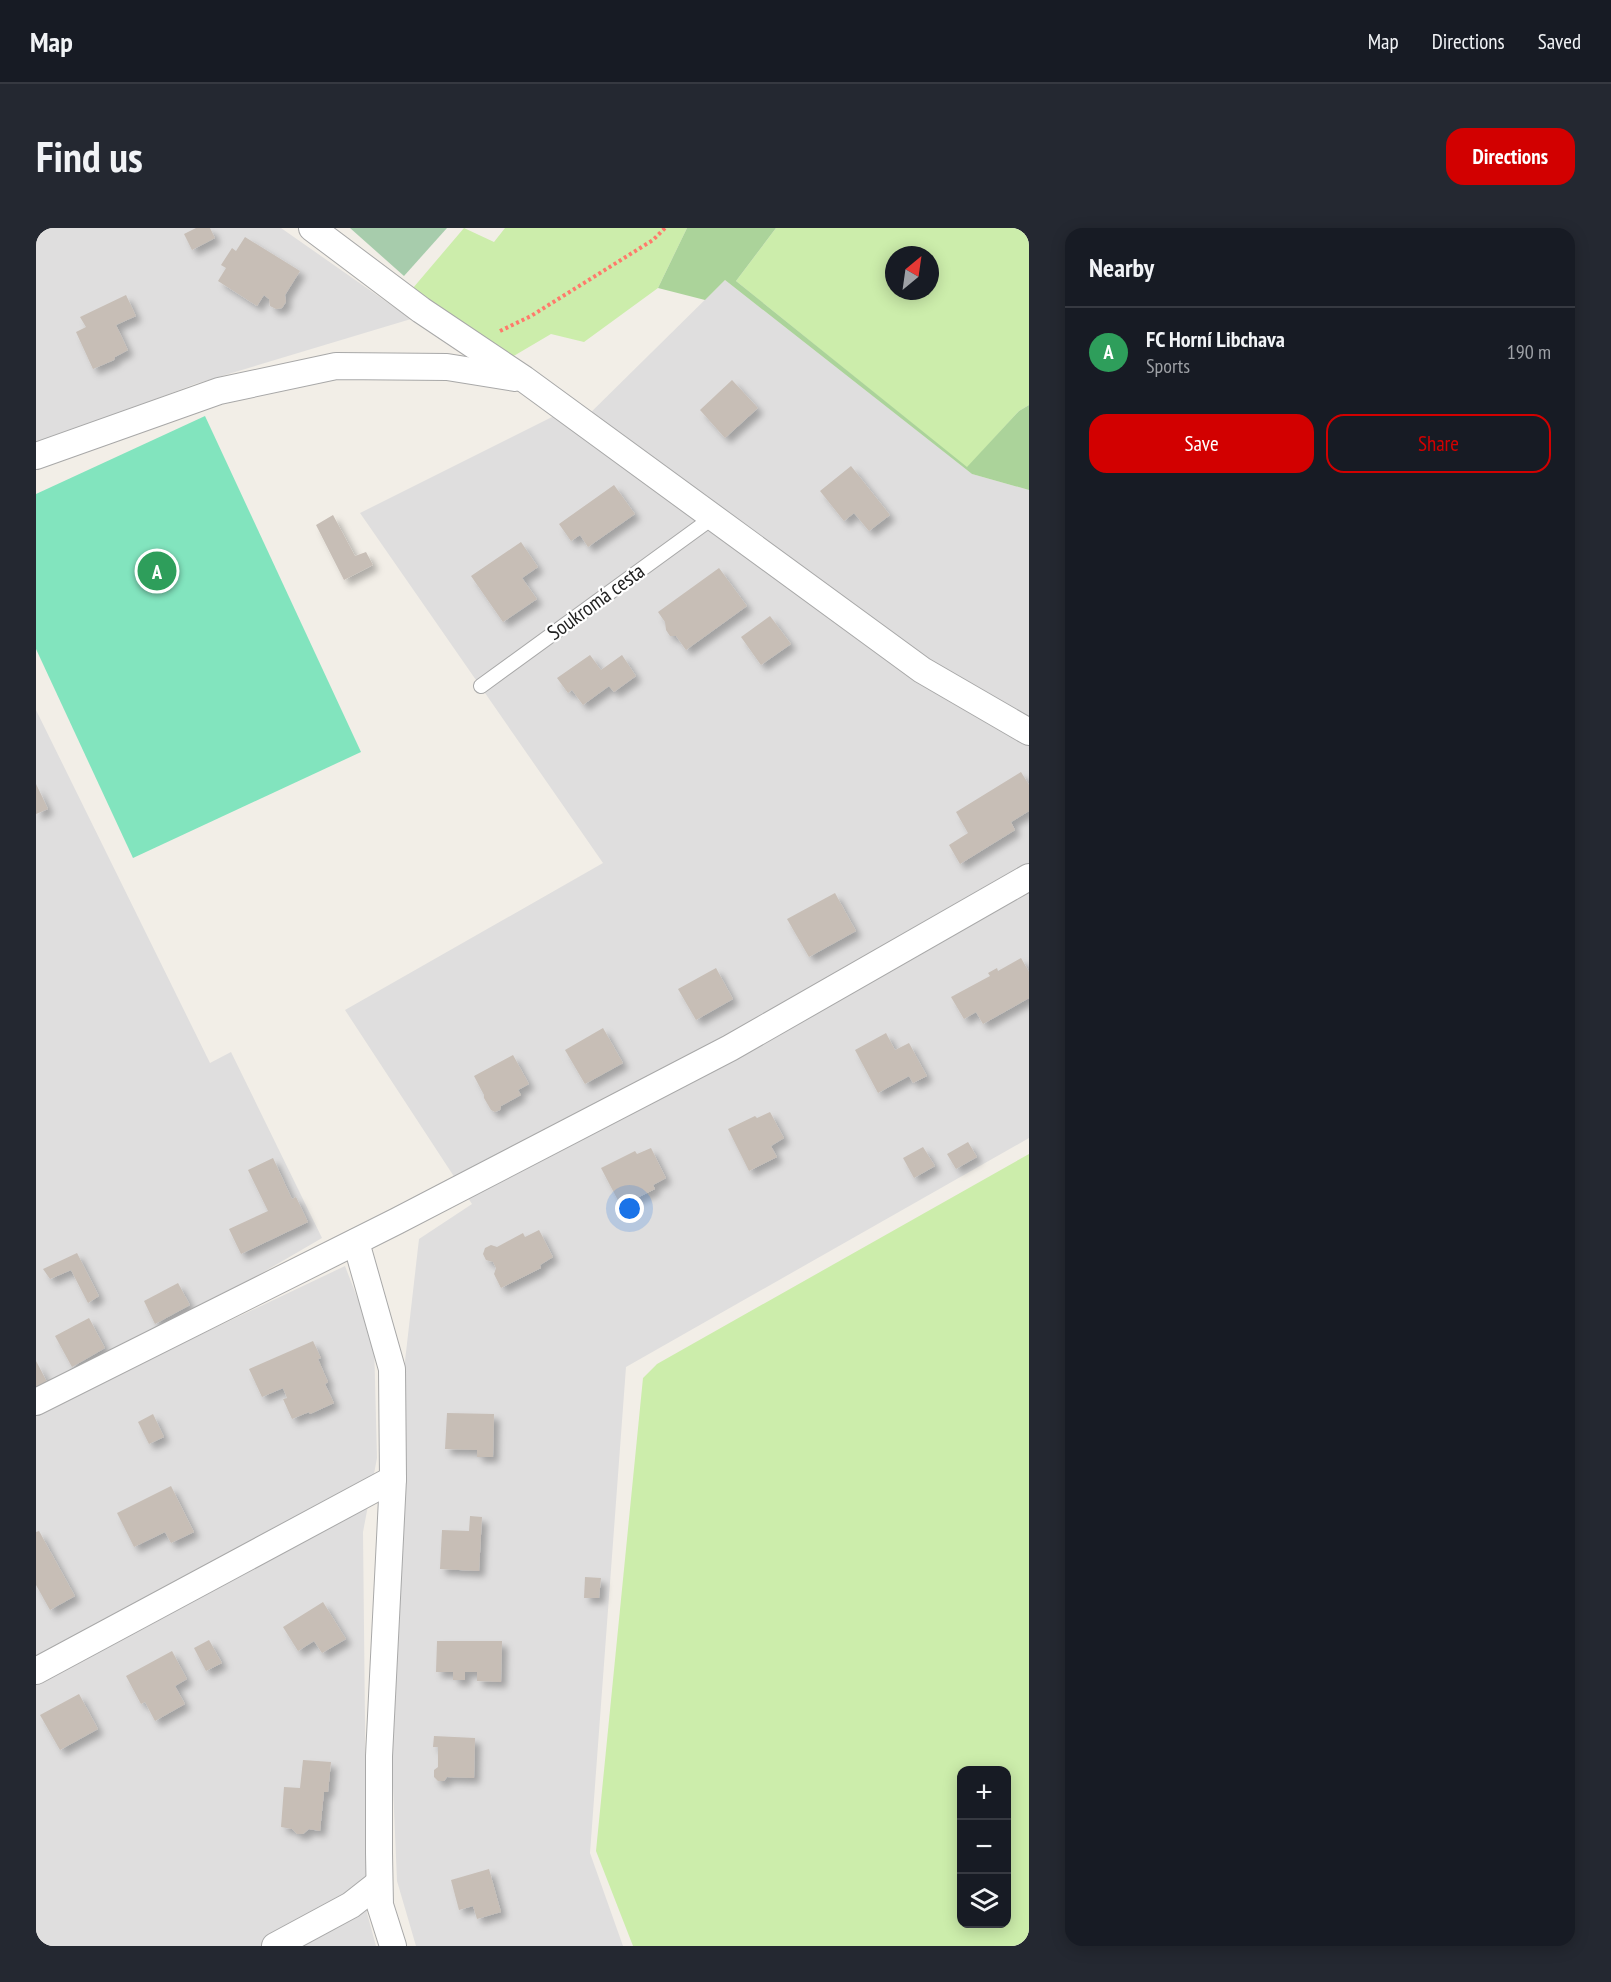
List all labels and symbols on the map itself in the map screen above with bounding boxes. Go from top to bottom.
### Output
north arrow [885,246,939,300]
pin: A [138,548,176,594]
street label: Soukromá cesta [542,557,650,646]
your location [615,1194,644,1223]

